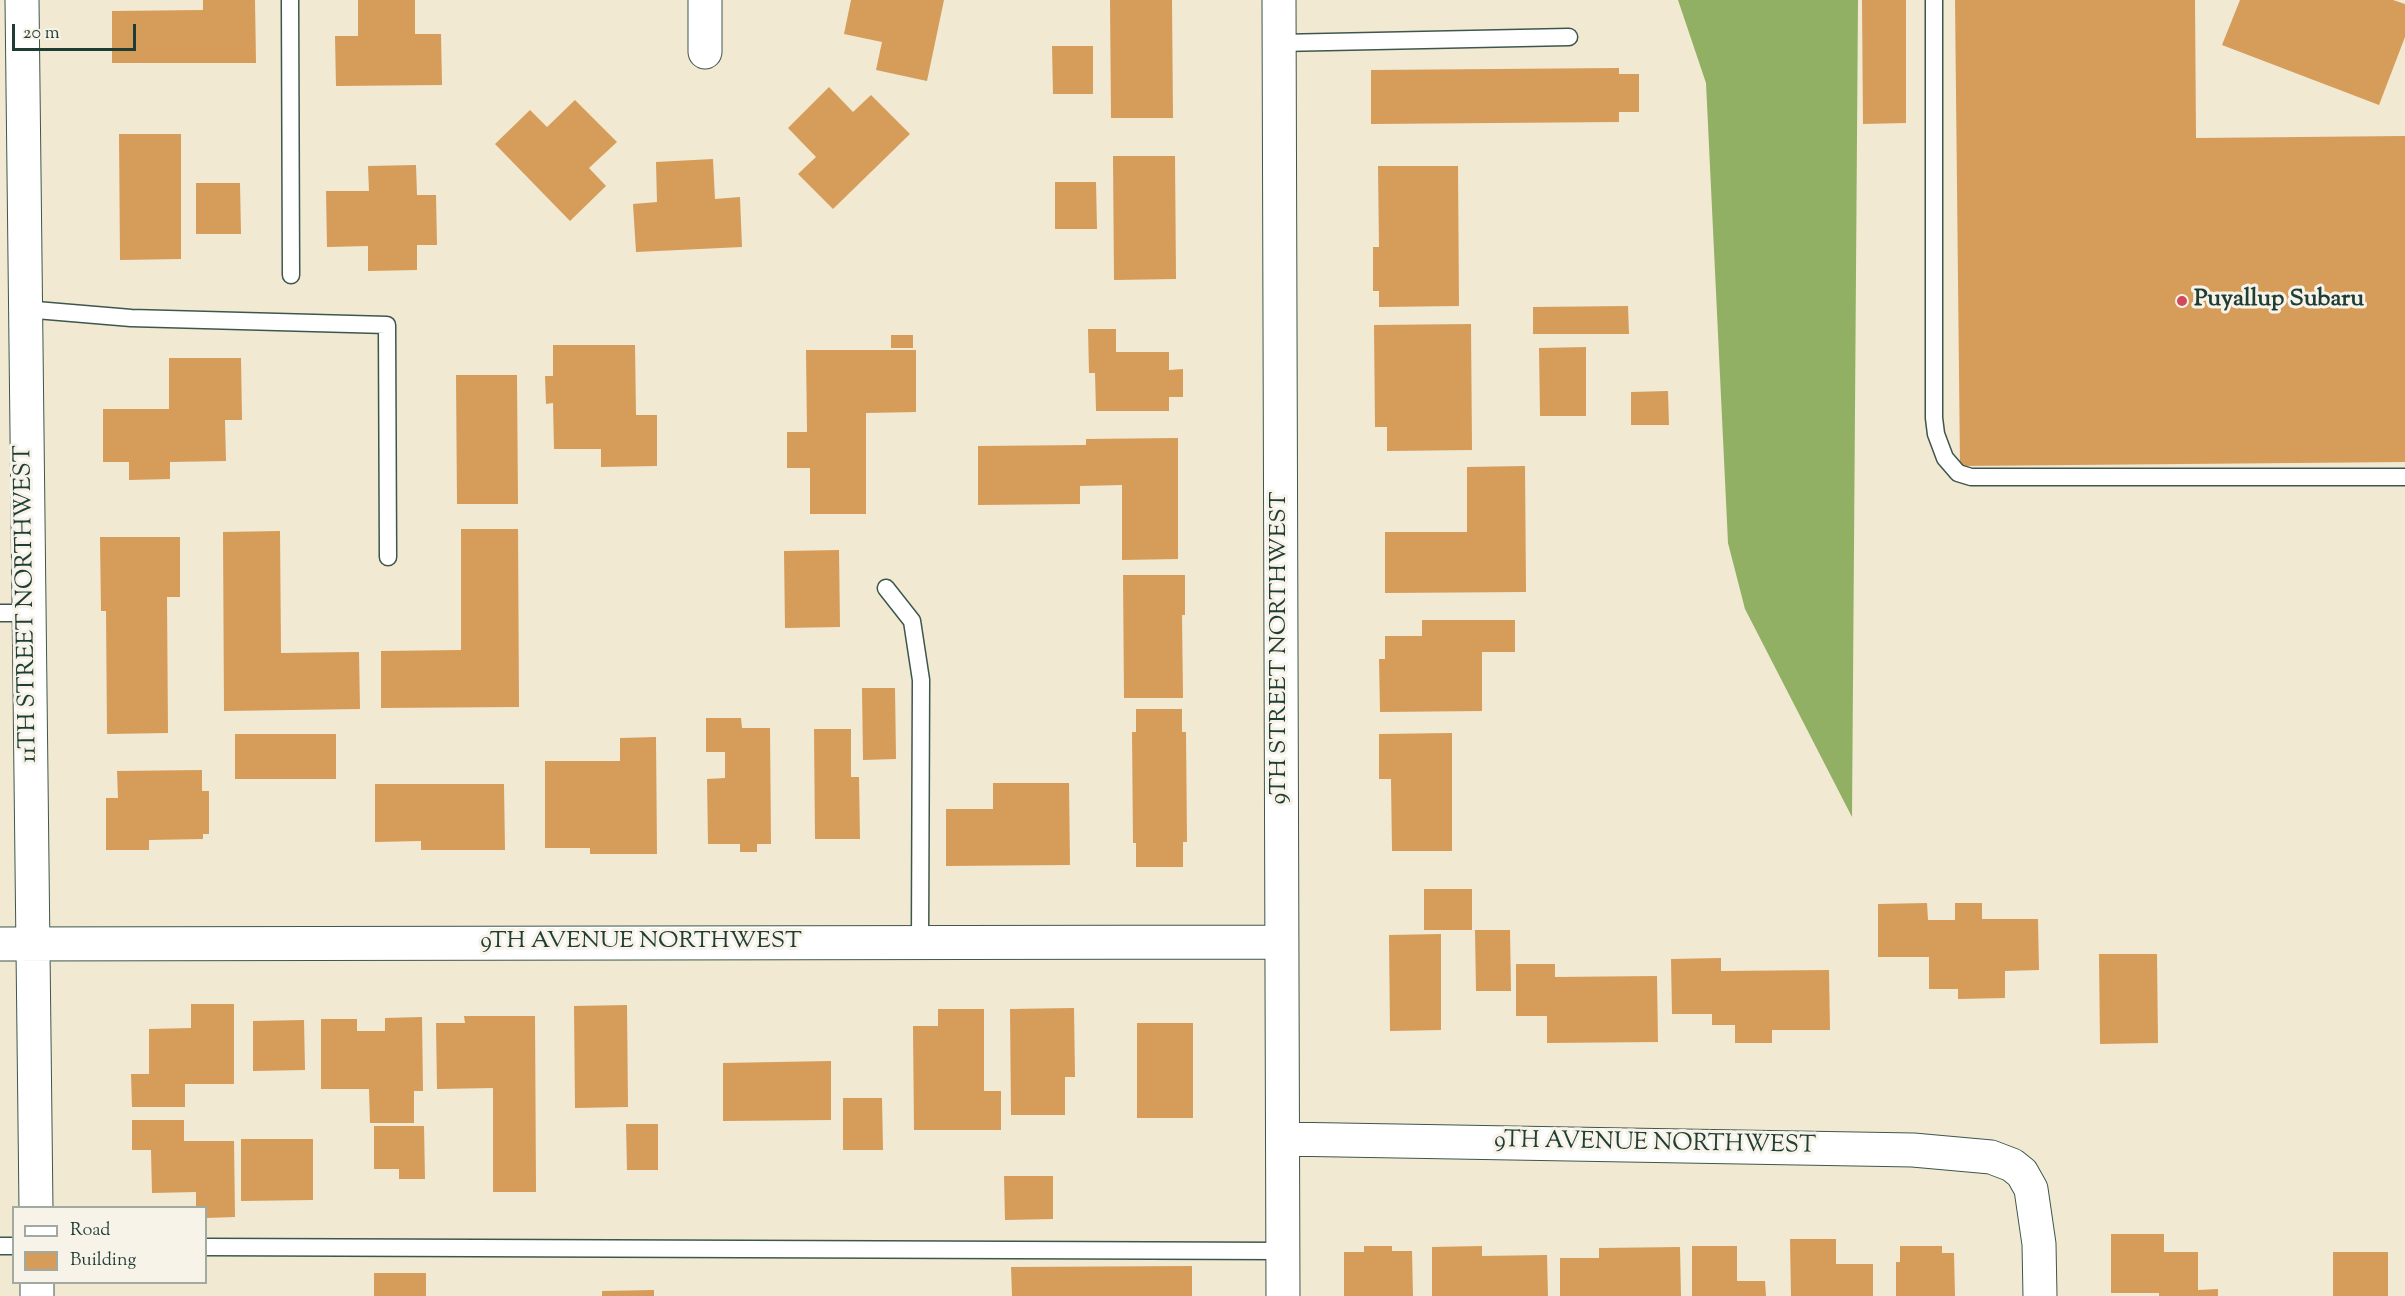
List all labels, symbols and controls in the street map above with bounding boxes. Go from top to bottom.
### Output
scale bar [15,12,140,50]
text: 20 m [23,21,60,47]
place label: Puyallup Subaru [2194,287,2364,315]
marker: Puyallup Subaru [2175,294,2189,308]
street label: 11TH STREET NORTHWEST [11,445,45,763]
street label: 9TH STREET NORTHWEST [1267,492,1295,804]
street label: 9TH AVENUE NORTHWEST [480,929,802,957]
street label: 9TH AVENUE NORTHWEST [1494,1128,1816,1162]
legend [12,1206,207,1284]
text: Road [70,1218,110,1244]
text: Building [70,1248,136,1274]

